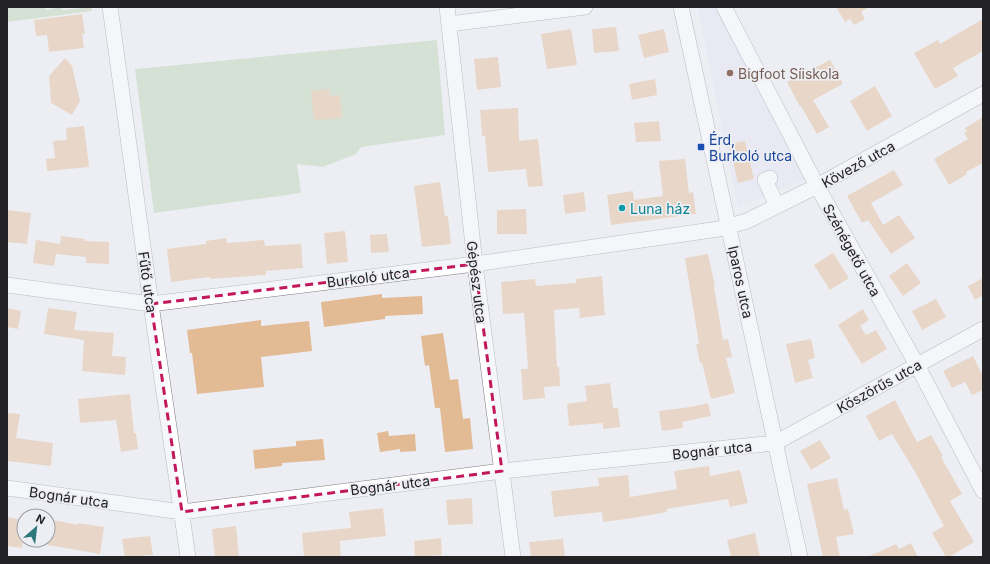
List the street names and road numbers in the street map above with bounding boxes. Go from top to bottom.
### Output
street label: Kövező utca [818,137,898,191]
street label: Szénégető utca [820,201,884,299]
street label: Gépész utca [463,240,491,324]
street label: Iparos utca [725,244,757,320]
street label: Fűtő utca [135,250,161,314]
street label: Burkoló utca [326,263,410,291]
street label: Köszörűs utca [834,356,924,416]
street label: Bognár utca [671,437,753,463]
street label: Bognár utca [349,472,431,498]
street label: Bognár utca [28,483,110,511]

